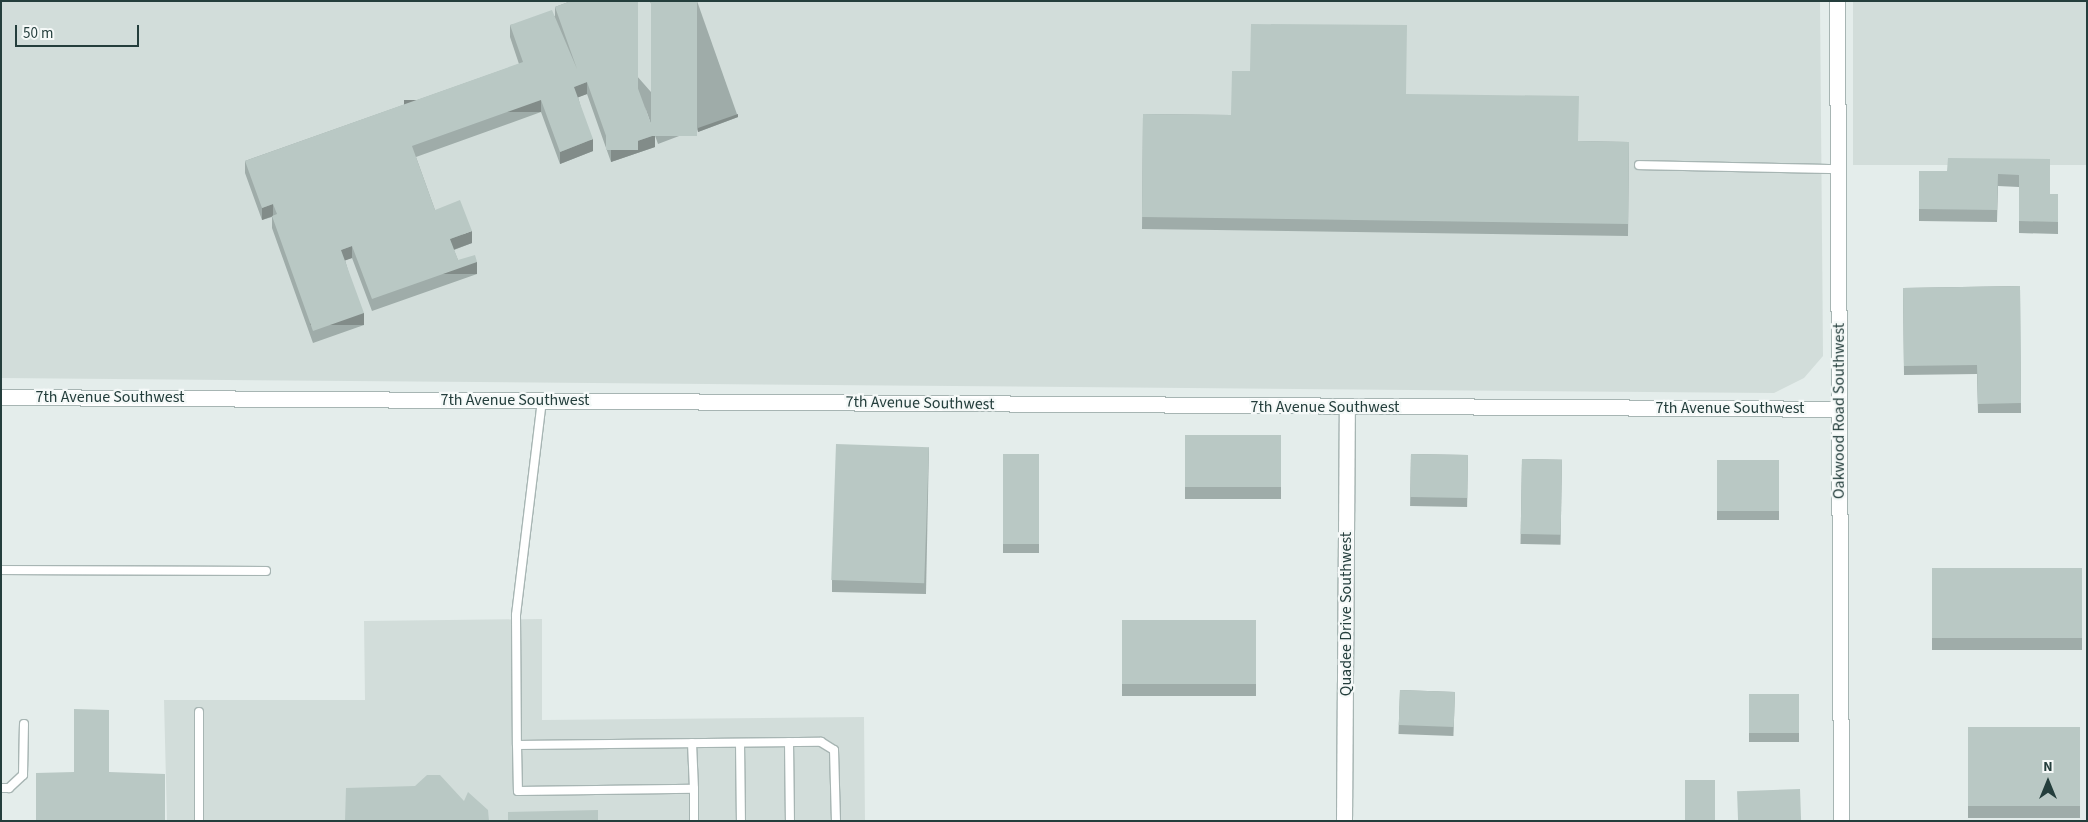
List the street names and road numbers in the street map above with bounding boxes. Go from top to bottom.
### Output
street label: Oakwood Road Southwest [1829,323,1849,499]
street label: 7th Avenue Southwest [36,387,184,407]
street label: 7th Avenue Southwest [441,390,589,410]
street label: 7th Avenue Southwest [845,392,995,414]
street label: 7th Avenue Southwest [1251,397,1399,417]
street label: 7th Avenue Southwest [1656,398,1804,418]
street label: Quadee Drive Southwest [1336,532,1356,696]

